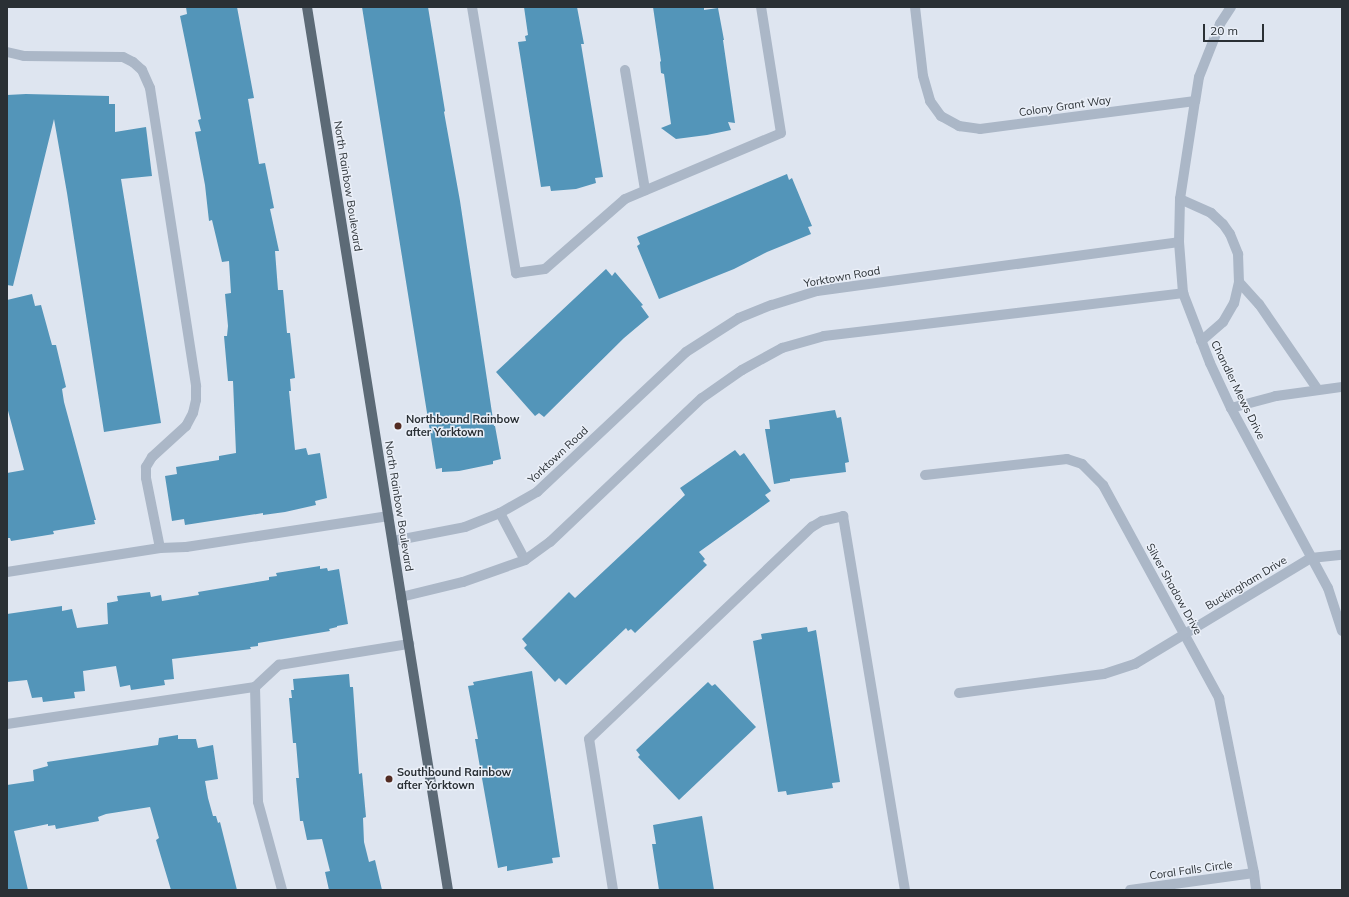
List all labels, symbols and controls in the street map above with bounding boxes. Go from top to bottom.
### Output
scale bar [1205,16,1266,42]
text: 20 m [1210,23,1238,38]
street label: Colony Grant Way [1018,93,1112,119]
street label: North Rainbow Boulevard [331,120,365,252]
street label: Yorktown Road [803,264,881,290]
street label: Chandler Mews Drive [1208,338,1268,442]
place label: Northbound Rainbow after Yorktown [406,413,520,439]
marker: Northbound Rainbow after Yorktown [393,421,403,431]
street label: Yorktown Road [525,424,591,486]
street label: North Rainbow Boulevard [382,440,416,572]
street label: Silver Shadow Drive [1143,541,1205,637]
street label: Buckingham Drive [1203,553,1289,613]
place label: Southbound Rainbow after Yorktown [397,766,511,792]
marker: Southbound Rainbow after Yorktown [384,774,394,784]
street label: Coral Falls Circle [1149,858,1233,882]

